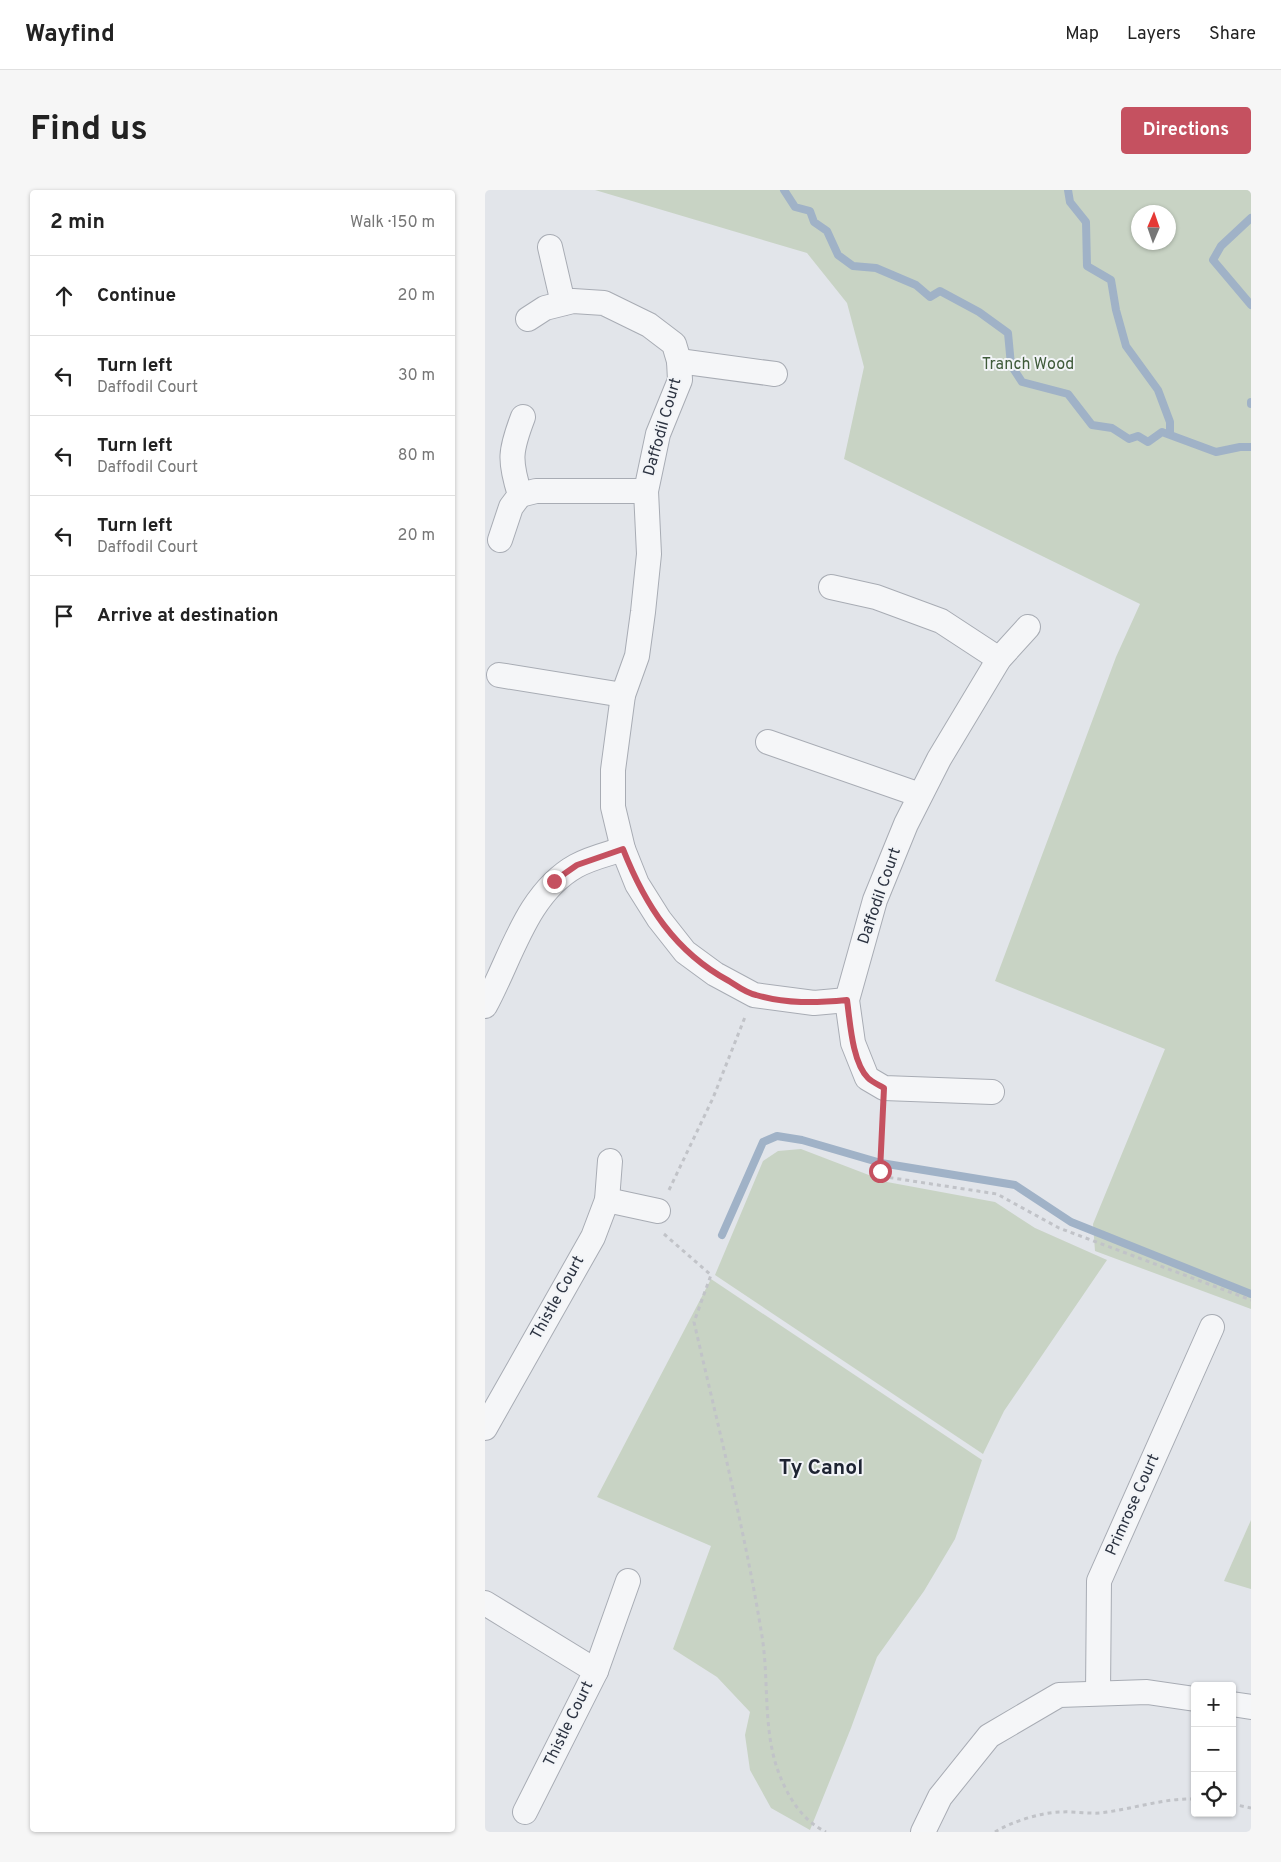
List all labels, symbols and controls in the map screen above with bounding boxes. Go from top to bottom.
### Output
text: Wayfind [25,20,115,50]
text: Map [1065,23,1099,46]
text: Layers [1127,23,1181,46]
text: Share [1209,23,1256,46]
button: Directions [1121,107,1251,154]
text: Find us [30,108,148,152]
north arrow [1131,205,1176,250]
text: 2 min [50,209,105,236]
text: Walk · 150 m [350,213,435,233]
icon: ahead [50,282,78,310]
text: Continue [97,284,176,308]
text: 20 m [398,286,435,306]
text: Turn left [97,354,173,378]
park label: Tranch Wood [982,355,1074,375]
icon: left [50,362,78,390]
text: 30 m [398,366,435,386]
street label: Daffodil Court [639,376,687,478]
text: Daffodil Court [97,378,198,398]
text: Turn left [97,434,173,458]
icon: left [50,442,78,470]
text: 80 m [398,446,435,466]
text: Daffodil Court [97,458,198,478]
text: Turn left [97,514,173,538]
icon: left [50,522,78,550]
text: 20 m [398,526,435,546]
text: Daffodil Court [97,538,198,558]
icon: arrive [50,602,78,630]
text: Arrive at destination [97,604,278,628]
street label: Daffodil Court [854,845,906,947]
route end [543,870,566,893]
route start [869,1160,892,1183]
street label: Thistle Court [527,1252,589,1344]
street label: Primrose Court [1102,1451,1164,1559]
district label: Ty Canol [779,1455,863,1482]
street label: Thistle Court [540,1678,598,1770]
map controls [1191,1682,1236,1817]
button: + [1191,1682,1236,1727]
button: − [1191,1727,1236,1772]
button: locate [1191,1772,1236,1817]

